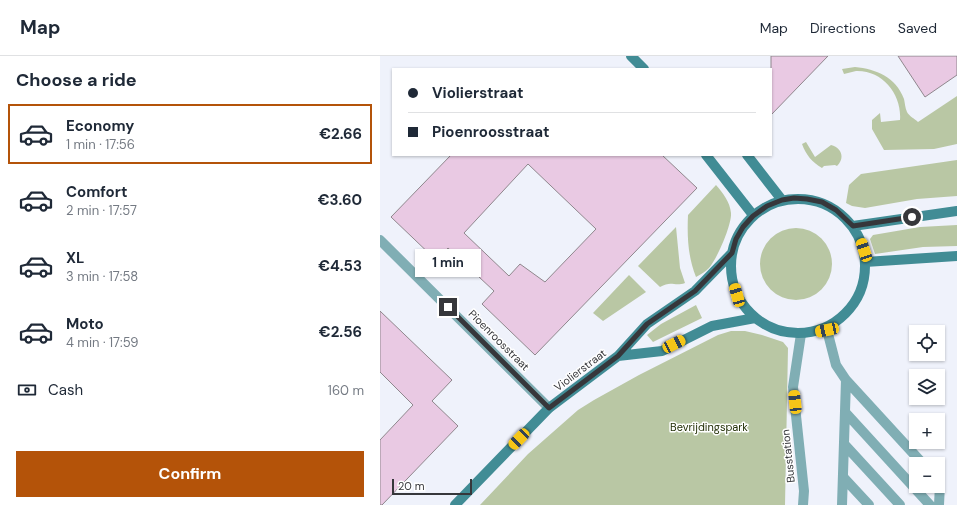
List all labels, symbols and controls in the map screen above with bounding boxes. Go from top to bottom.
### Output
text: Map [20,15,60,40]
text: Map [760,19,788,37]
text: Directions [810,19,876,37]
text: Saved [898,19,937,37]
text: Choose a ride [16,68,137,92]
text: Violierstraat [432,83,524,103]
icon: car [18,116,54,152]
text: Economy [66,116,134,136]
text: Pioenroosstraat [432,122,549,142]
text: €2.66 [319,124,362,144]
text: 1 min · 17:56 [66,136,135,153]
icon: car [18,182,54,218]
text: Comfort [66,182,127,202]
text: €3.60 [318,190,362,210]
text: 2 min · 17:57 [66,202,137,219]
route start [903,208,921,226]
car [855,237,873,263]
icon: car [18,248,54,284]
text: XL [66,248,84,268]
callout: 1 min [415,249,481,277]
text: 1 min [432,254,464,271]
text: €4.53 [318,256,362,276]
text: 3 min · 17:58 [66,268,138,285]
car [728,282,746,308]
route end [439,298,457,316]
street label: Pioenroosstraat [466,307,532,373]
icon: car [18,314,54,350]
text: Moto [66,314,104,334]
text: €2.56 [319,322,362,342]
car [814,322,840,338]
map controls [909,325,945,493]
button: locate [909,325,945,361]
car [661,333,687,355]
text: 4 min · 17:59 [66,334,138,351]
street label: Violierstraat [551,346,609,394]
button: layers [909,369,945,405]
icon: cash [16,379,38,401]
text: Cash [48,380,83,400]
text: 160 m [328,382,364,399]
car [788,389,802,415]
button: + [909,413,945,449]
park label: Bevrijdingspark [670,420,748,434]
car [506,426,532,452]
street label: Busstation [778,429,798,483]
button: Confirm [16,451,364,497]
button: − [909,457,945,493]
scale bar [392,477,472,496]
text: 20 m [398,479,424,493]

